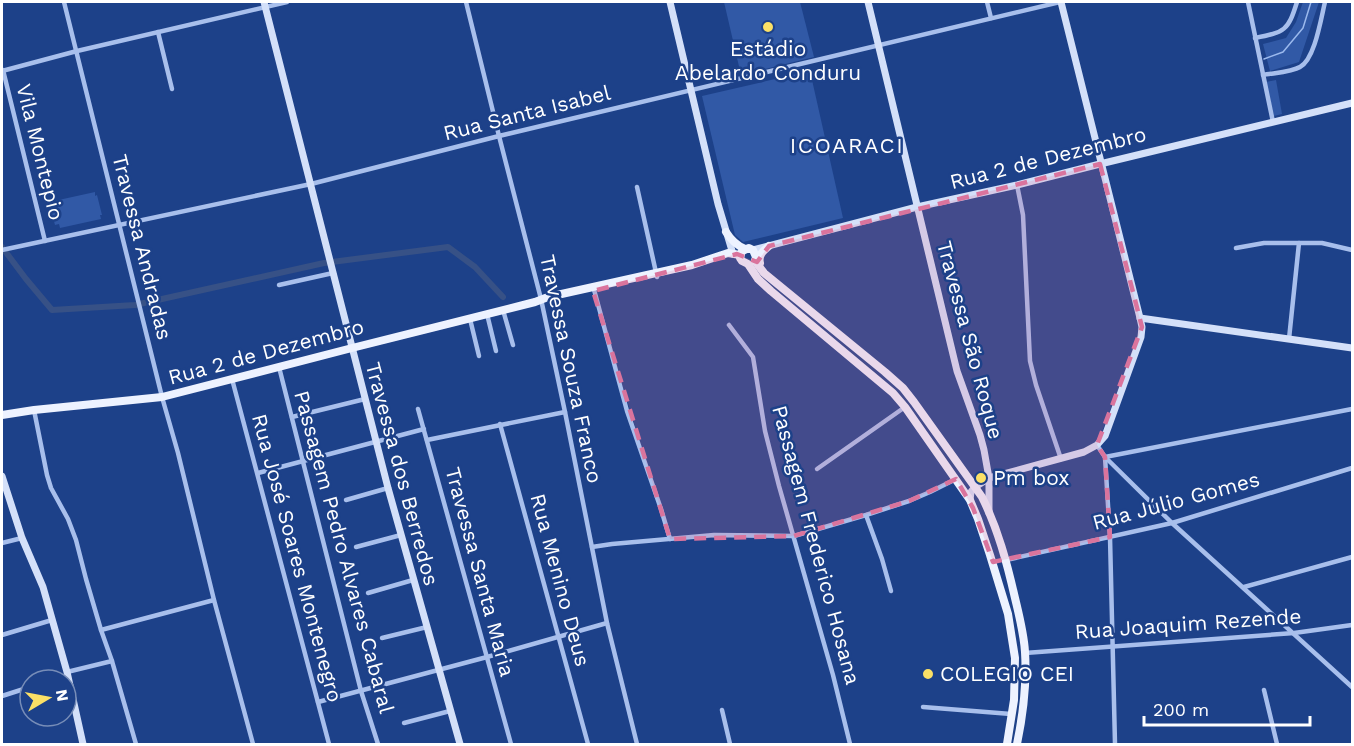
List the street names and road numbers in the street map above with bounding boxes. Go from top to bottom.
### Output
street label: Rua Santa Isabel [441,80,614,145]
street label: Vila Montepio [11,81,70,223]
street label: Rua 2 de Dezembro [947,121,1149,194]
street label: Travessa Andradas [107,152,178,342]
street label: Travessa São Roque [932,238,1009,442]
street label: Travessa Souza Franco [535,252,608,485]
street label: Rua 2 de Dezembro [165,313,366,390]
street label: Travessa dos Berredos [361,359,444,588]
street label: Passagem Pedro Alvares Cabaral [289,388,400,717]
street label: Passagem Frederico Hosana [767,402,866,687]
street label: Rua José Soares Montenegro [247,411,348,705]
street label: Travessa Santa Maria [440,464,521,679]
street label: Rua Júlio Gomes [1089,466,1262,535]
street label: Rua Menino Deus [525,491,596,669]
street label: Rua Joaquim Rezende [1074,603,1302,644]

